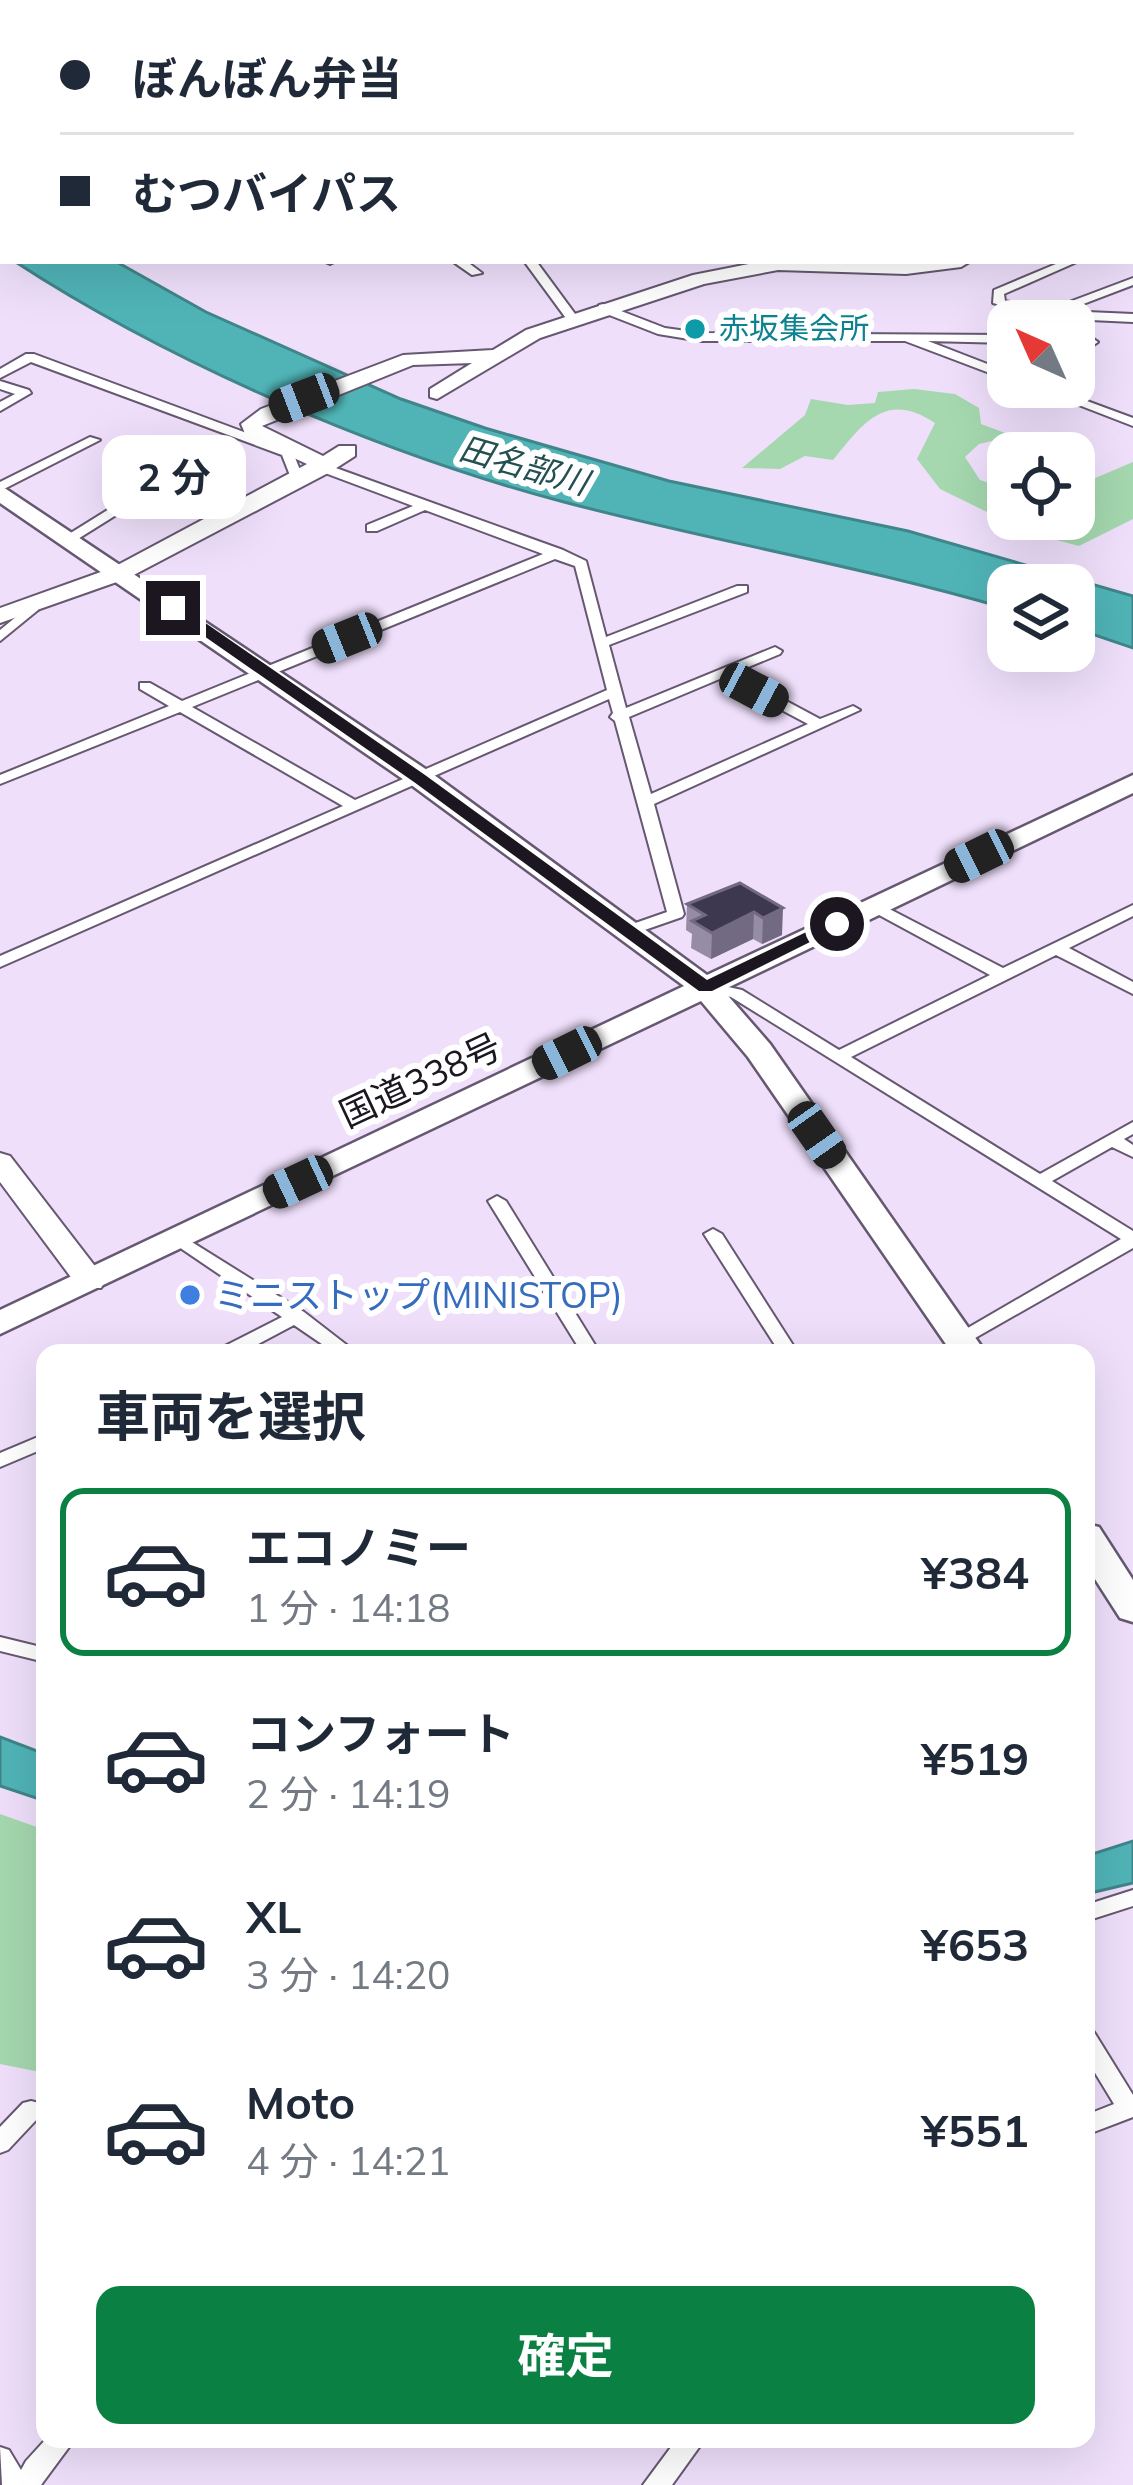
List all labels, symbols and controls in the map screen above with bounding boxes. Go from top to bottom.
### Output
text: ぼんぼん弁当 [132,50,402,106]
text: むつバイパス [132,165,401,221]
north arrow [987,300,1095,408]
map controls [987,300,1095,672]
place label: 赤坂集会所 [719,309,869,347]
marker: 赤坂集会所 [682,316,708,342]
car [264,368,344,428]
water label: 田名部川 [455,427,596,503]
button: locate [987,432,1095,540]
callout: 2 分 [101,434,245,518]
text: 2 分 [137,452,211,501]
button: layers [987,564,1095,672]
route end [146,581,200,635]
car [307,608,387,668]
car [714,657,794,723]
car [939,824,1019,888]
route start [810,897,864,951]
car [527,1021,607,1085]
street label: 国道338号 [332,1023,508,1136]
car [782,1095,852,1175]
car [258,1150,338,1214]
place label: ミニストップ(MINISTOP) [214,1272,623,1317]
marker: ミニストップ(MINISTOP) [177,1282,203,1308]
text: 車両を選択 [96,1382,366,1450]
icon: car [102,1518,210,1626]
text: エコノミー [246,1519,471,1575]
text: ¥384 [921,1544,1029,1600]
text: 1 分 · 14:18 [246,1583,450,1632]
icon: car [102,1704,210,1812]
text: コンフォート [246,1705,515,1761]
text: ¥519 [921,1730,1029,1786]
text: 2 分 · 14:19 [246,1769,450,1818]
text: XL [246,1888,301,1944]
icon: car [102,1890,210,1998]
text: ¥653 [921,1916,1029,1972]
text: 3 分 · 14:20 [246,1950,450,1999]
text: Moto [246,2074,355,2130]
icon: car [102,2076,210,2184]
text: ¥551 [921,2102,1029,2158]
text: 4 分 · 14:21 [246,2136,450,2185]
button: 確定 [96,2286,1035,2424]

